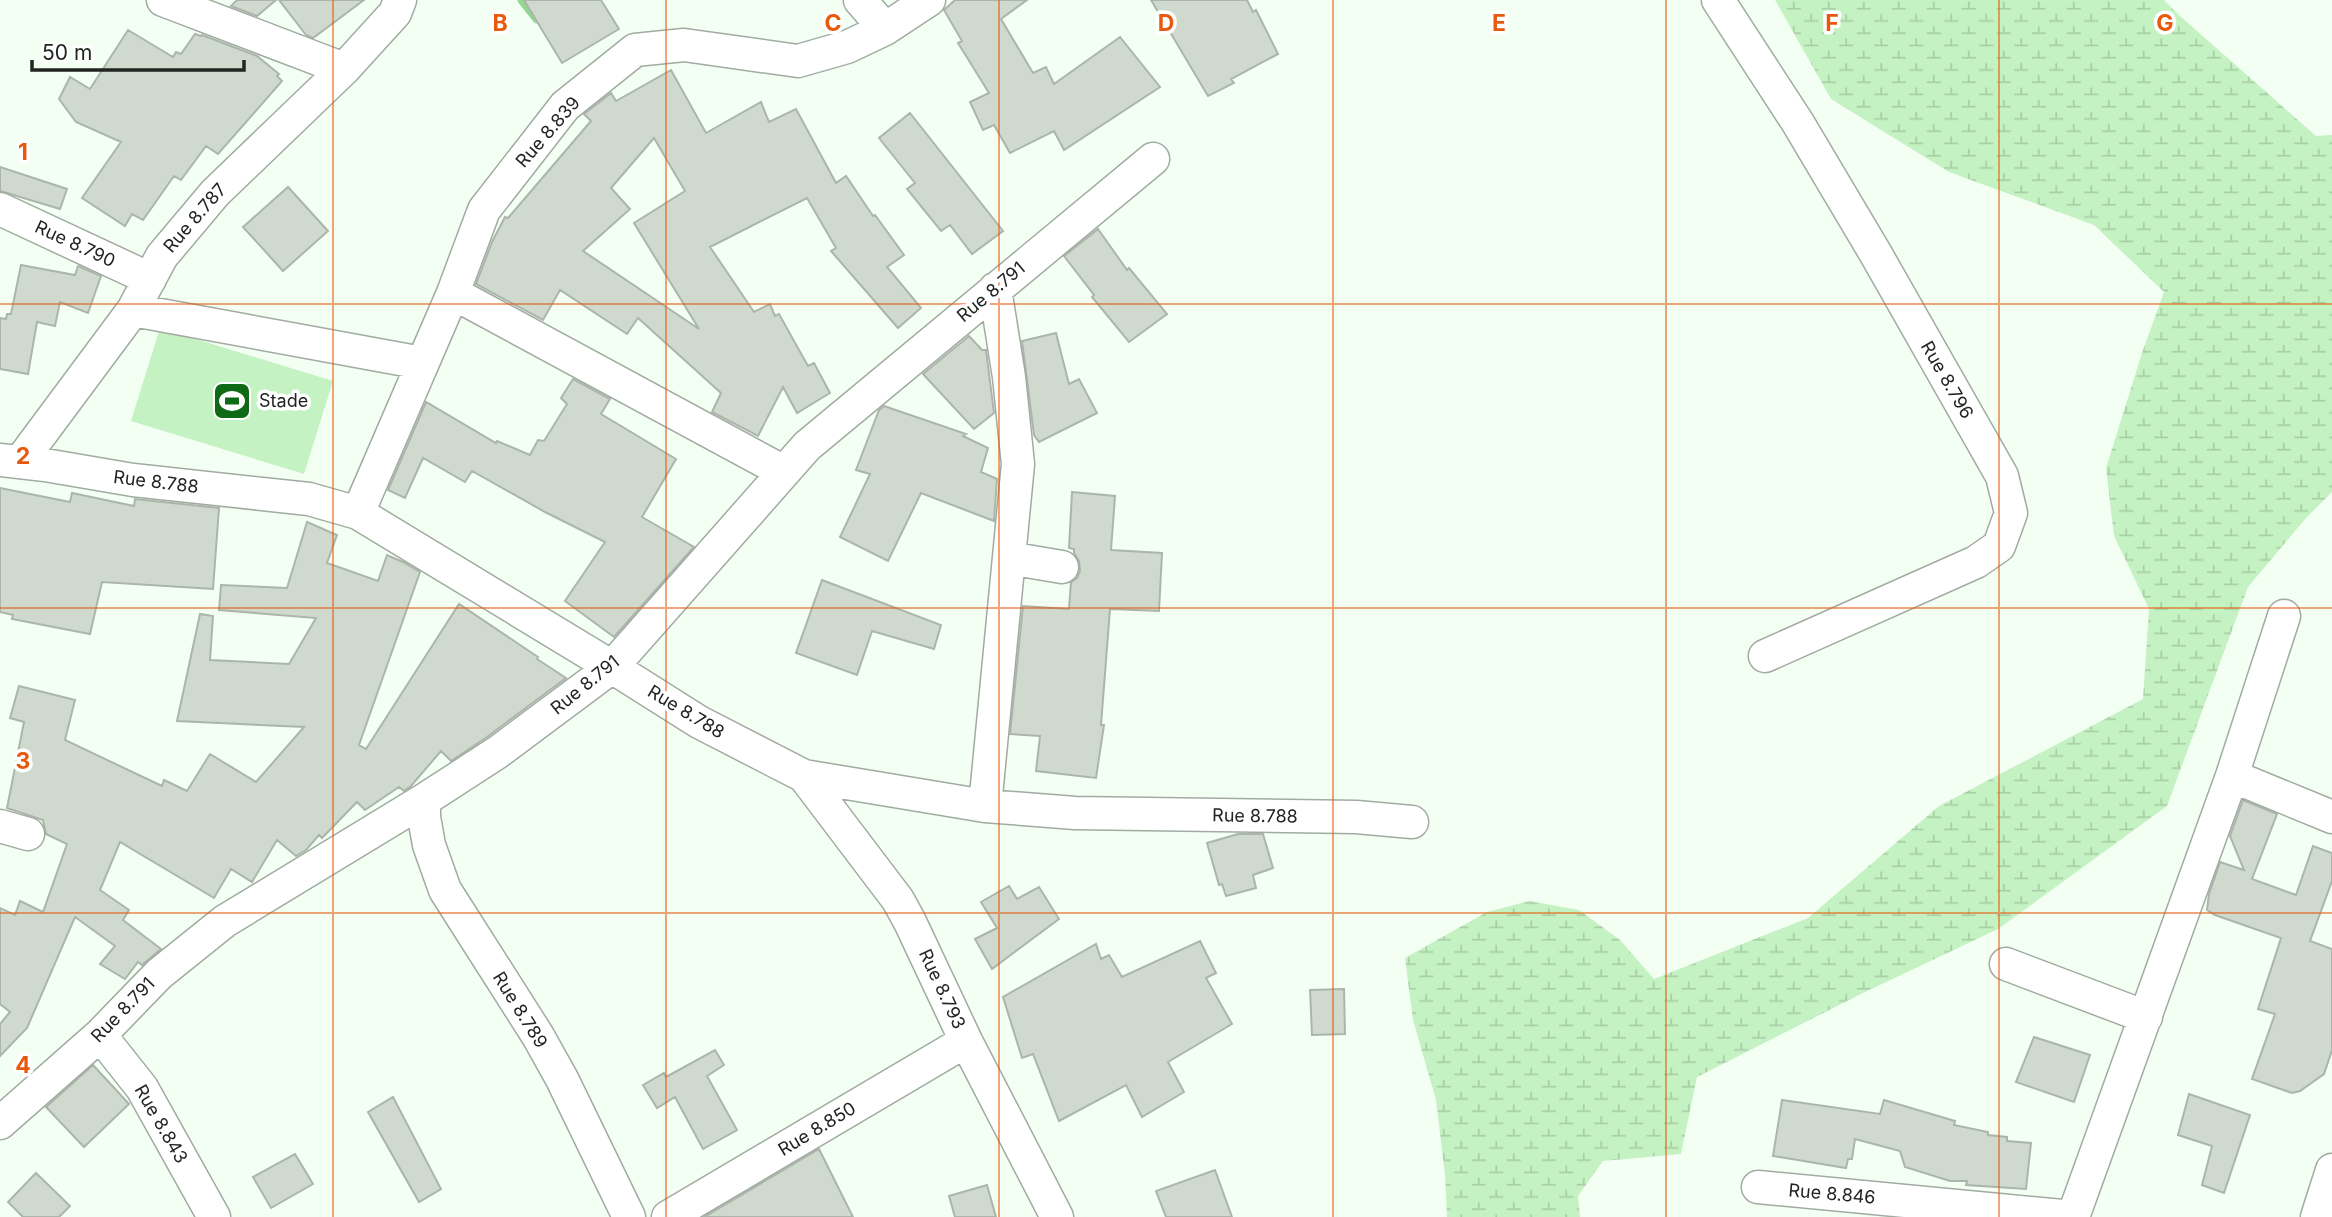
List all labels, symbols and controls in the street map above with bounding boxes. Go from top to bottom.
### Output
text: B [492,9,508,37]
text: C [824,9,842,37]
text: D [1158,9,1174,37]
text: E [1492,9,1506,37]
text: F [1825,9,1839,37]
text: G [2156,9,2174,37]
scale bar [32,28,243,72]
text: 50 m [42,40,92,65]
street label: Rue 8.839 [511,92,584,171]
text: 1 [18,138,28,166]
street label: Rue 8.787 [159,179,230,257]
street label: Rue 8.790 [32,216,119,271]
street label: Rue 8.791 [953,257,1029,326]
street label: Rue 8.796 [1917,337,1978,422]
sports icon: Stade [211,380,253,422]
place label: Stade [259,390,308,411]
text: 2 [16,442,30,470]
street label: Rue 8.788 [112,466,200,497]
street label: Rue 8.791 [546,651,623,719]
street label: Rue 8.788 [644,681,728,743]
text: 3 [16,747,30,775]
street label: Rue 8.788 [1212,804,1298,827]
street label: Rue 8.793 [915,945,970,1032]
street label: Rue 8.789 [489,968,552,1052]
street label: Rue 8.791 [87,973,159,1046]
text: 4 [15,1051,31,1079]
street label: Rue 8.843 [131,1081,192,1167]
street label: Rue 8.850 [774,1097,859,1160]
street label: Rue 8.846 [1788,1179,1876,1208]

